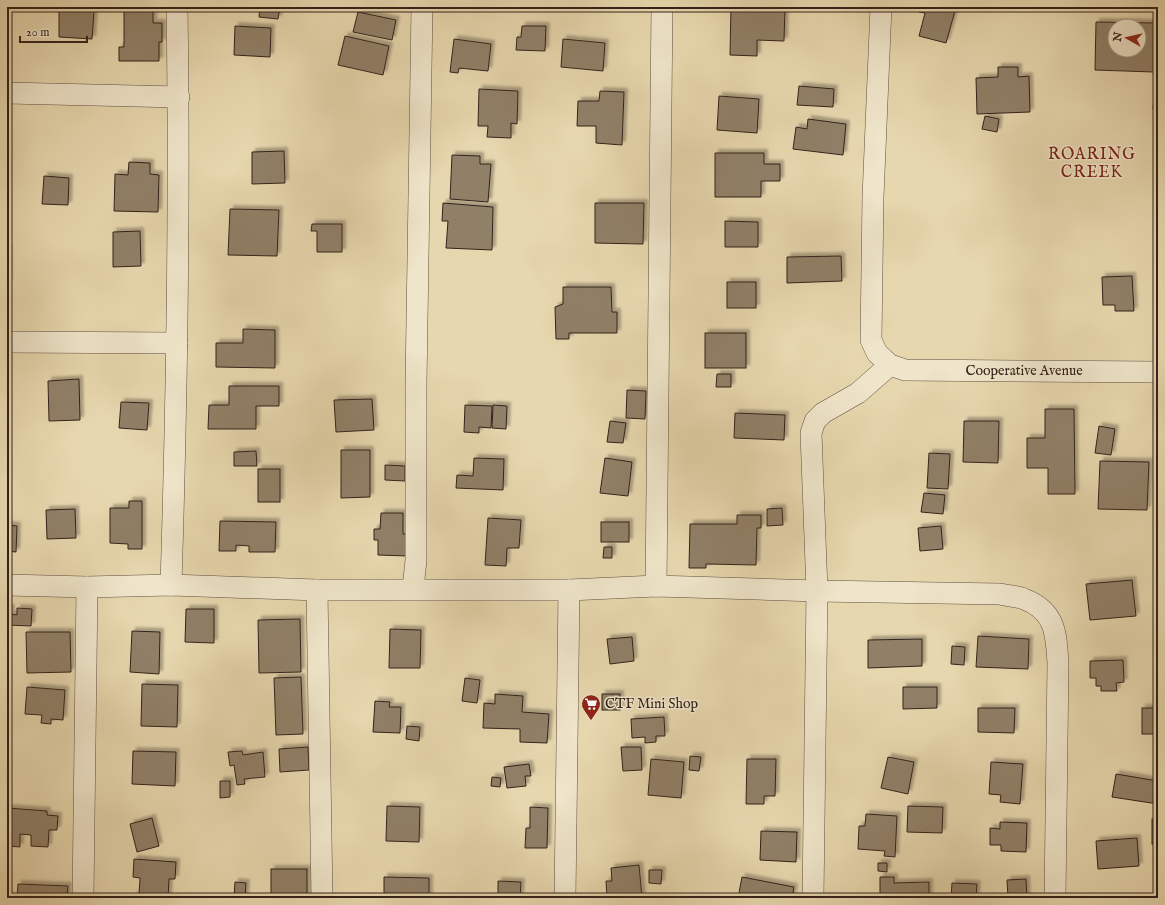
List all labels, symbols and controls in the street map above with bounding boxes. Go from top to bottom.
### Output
scale bar [20,18,87,44]
north arrow [1107,18,1147,58]
text: 20 m [26,25,49,40]
text: N [1110,31,1126,43]
district label: ROARING CREEK [1048,145,1136,183]
street label: Cooperative Avenue [965,362,1083,380]
supermarket icon: CTF Mini Shop [580,693,602,721]
place label: CTF Mini Shop [605,695,698,713]

